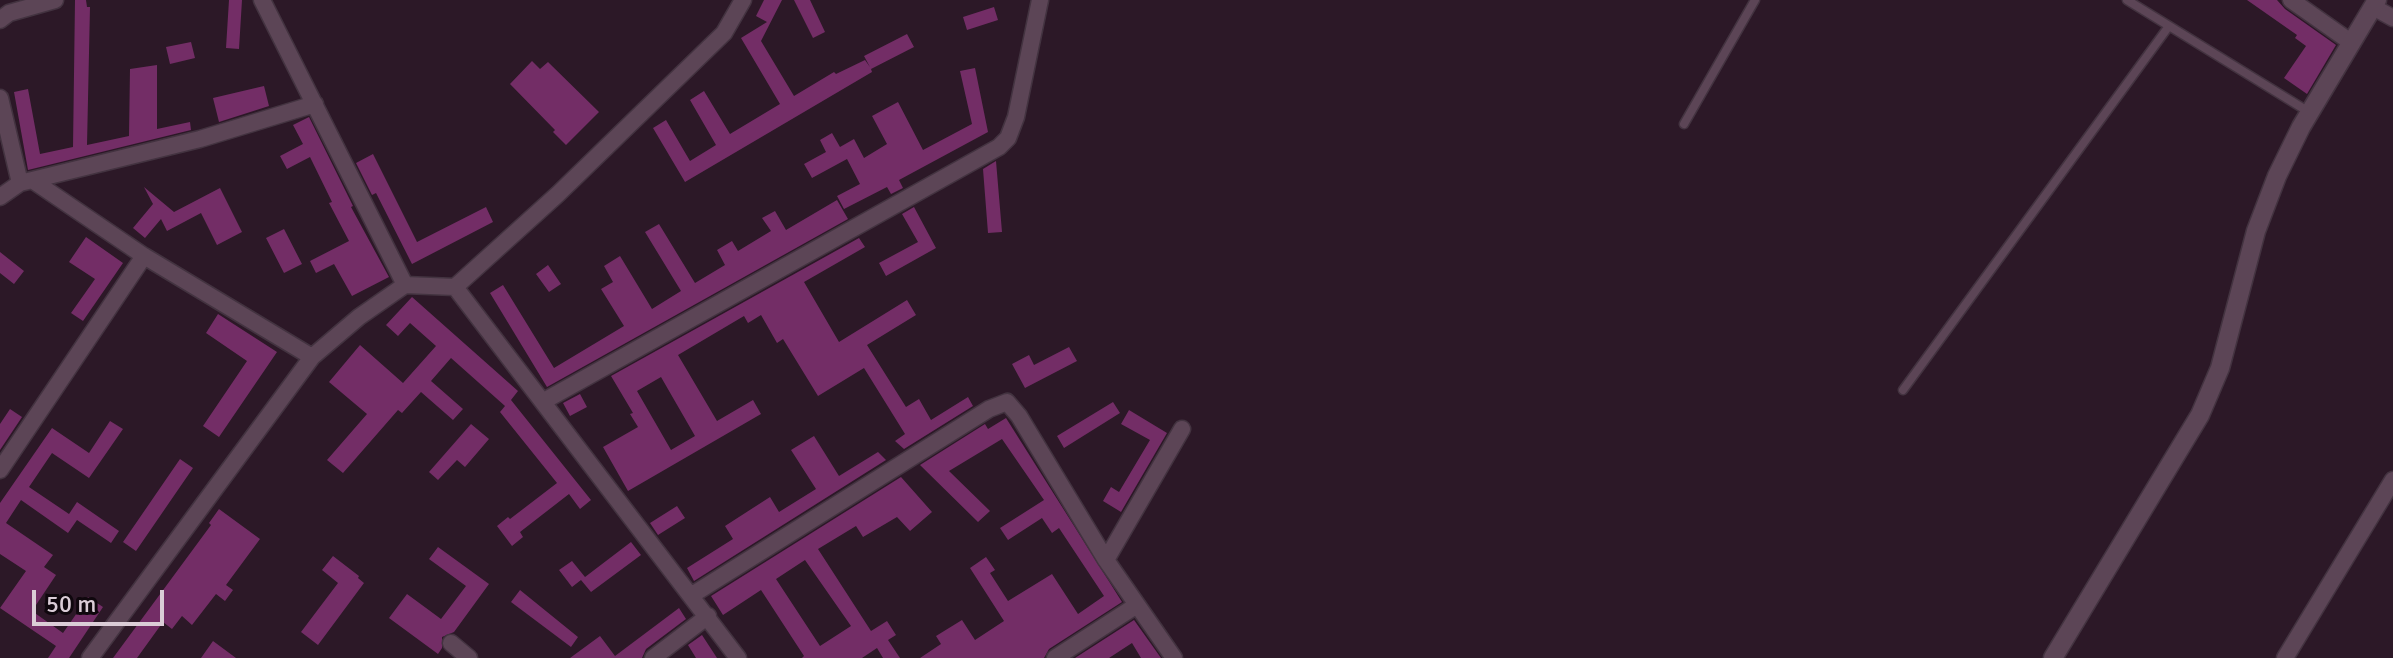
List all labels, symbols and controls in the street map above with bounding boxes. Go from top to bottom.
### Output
scale bar [36,574,168,624]
text: 50 m [46,589,96,619]

